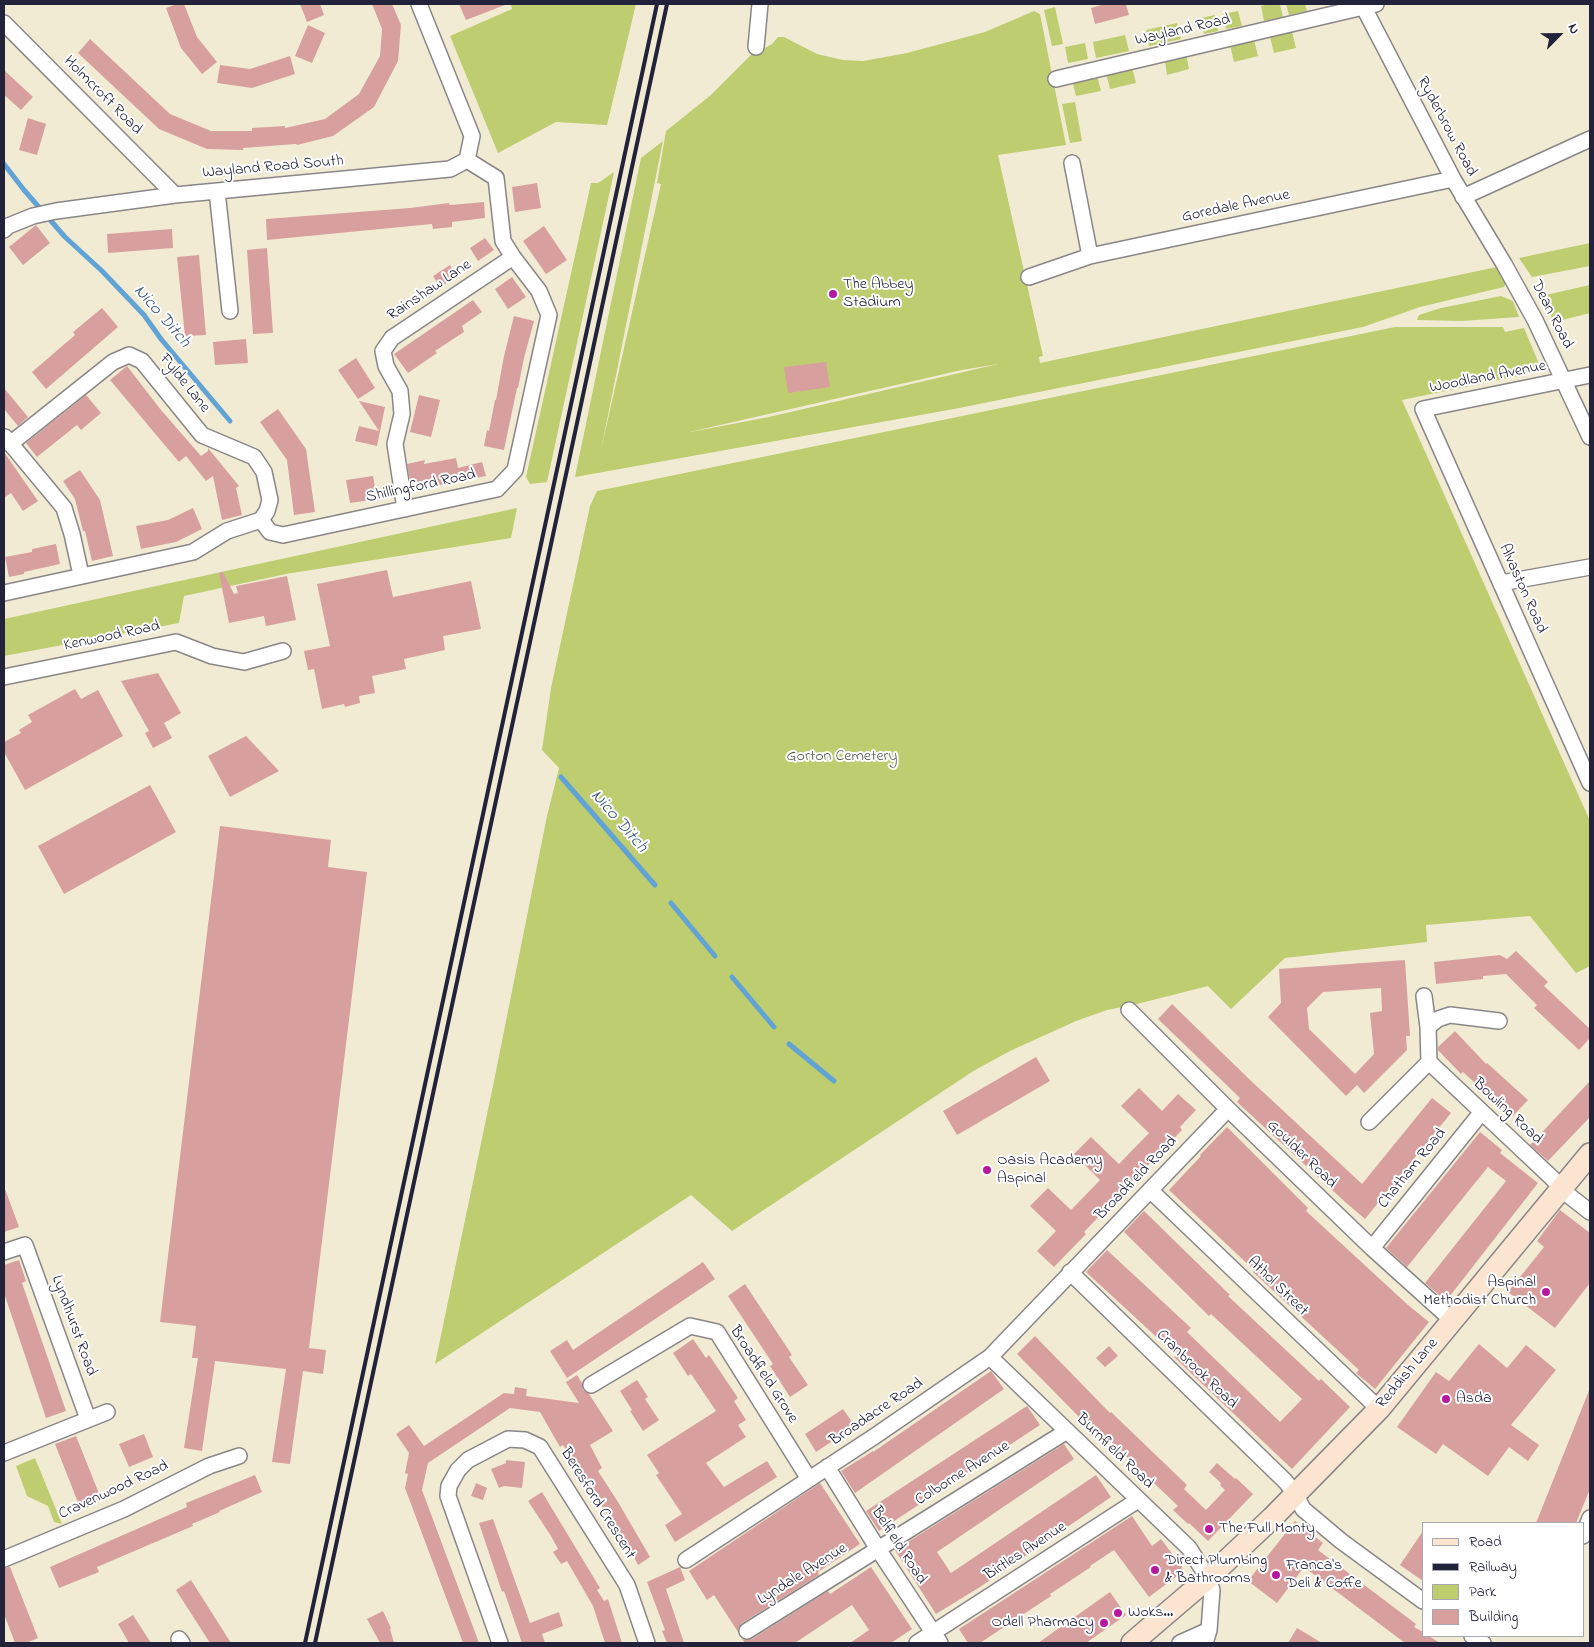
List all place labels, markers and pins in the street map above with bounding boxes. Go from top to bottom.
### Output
place label: The Abbey Stadium [843,275,913,313]
marker: The Abbey Stadium [827,288,839,300]
place label: Oasis Academy Aspinal [997,1151,1102,1189]
marker: Oasis Academy Aspinal [981,1164,993,1176]
place label: Aspinal Methodist Church [1423,1273,1536,1311]
marker: Aspinal Methodist Church [1540,1286,1552,1298]
place label: Asda [1456,1389,1492,1409]
marker: Asda [1440,1393,1452,1405]
place label: The Full Monty [1219,1519,1315,1539]
marker: The Full Monty [1203,1523,1215,1535]
place label: Direct Plumbing & Bathrooms [1165,1551,1267,1589]
place label: Franca's Deli & Coffe [1286,1556,1362,1594]
marker: Direct Plumbing & Bathrooms [1149,1564,1161,1576]
marker: Franca's Deli & Coffe [1270,1569,1282,1581]
place label: Woks... [1128,1603,1173,1623]
marker: Woks... [1112,1607,1124,1619]
place label: Odell Pharmacy [991,1613,1094,1633]
marker: Odell Pharmacy [1098,1617,1110,1629]

